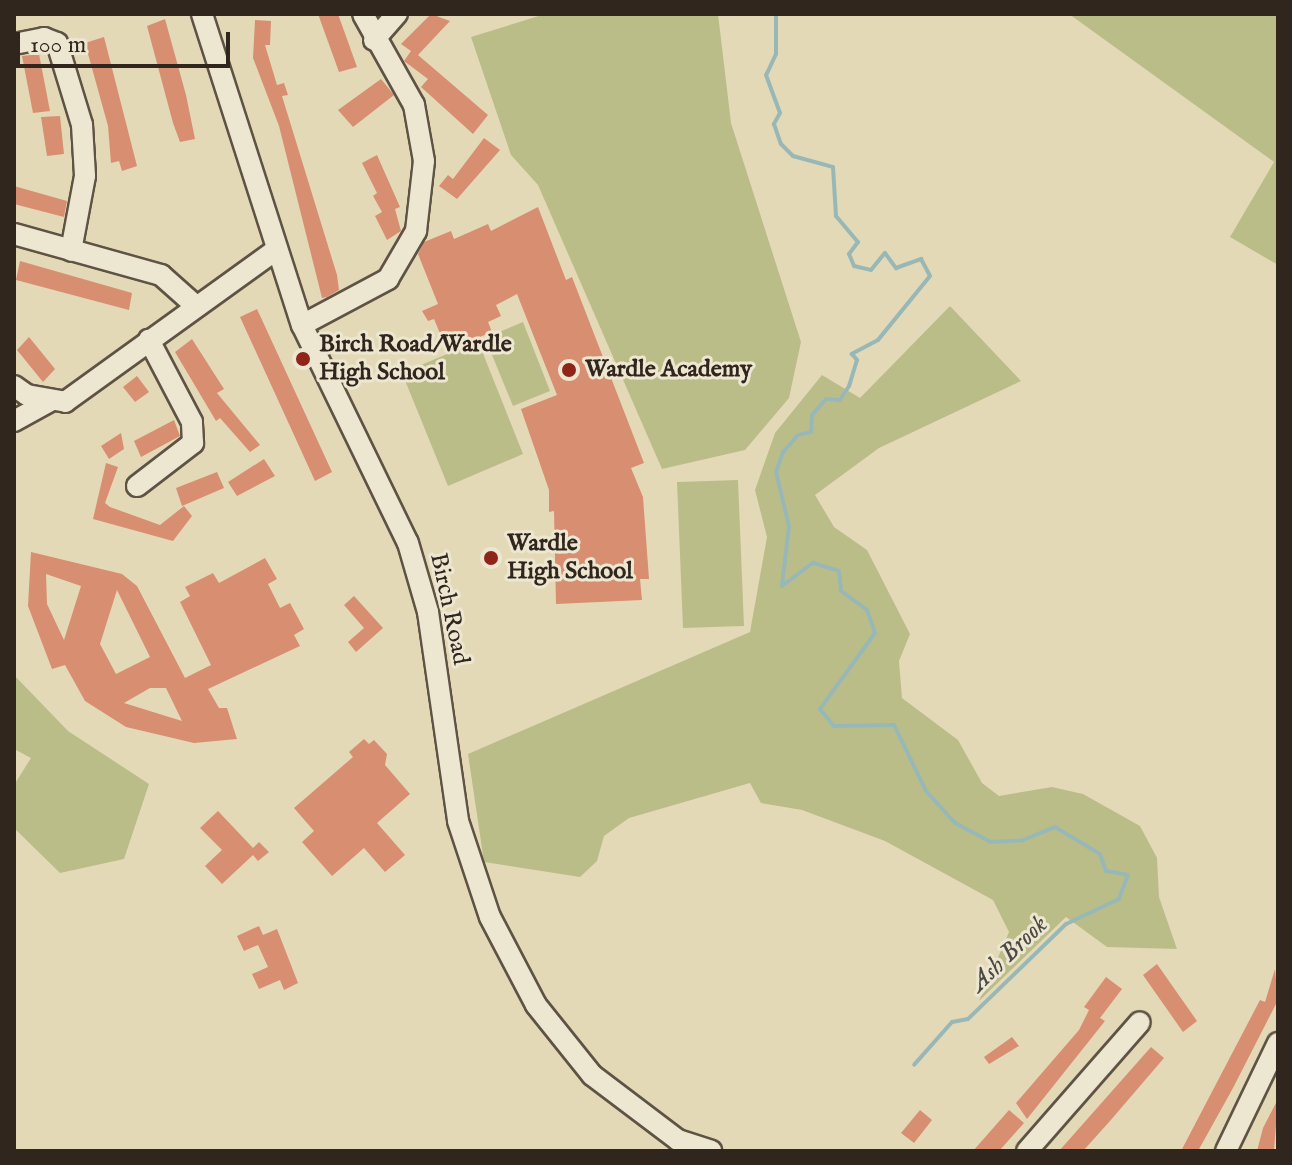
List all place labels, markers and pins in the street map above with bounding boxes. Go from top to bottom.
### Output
place label: Birch Road/Wardle High School [319,331,512,387]
marker: Birch Road/Wardle High School [294,350,312,368]
place label: Wardle Academy [585,356,752,384]
marker: Wardle Academy [560,361,578,379]
place label: Wardle High School [507,530,633,586]
marker: Wardle High School [482,549,500,567]

